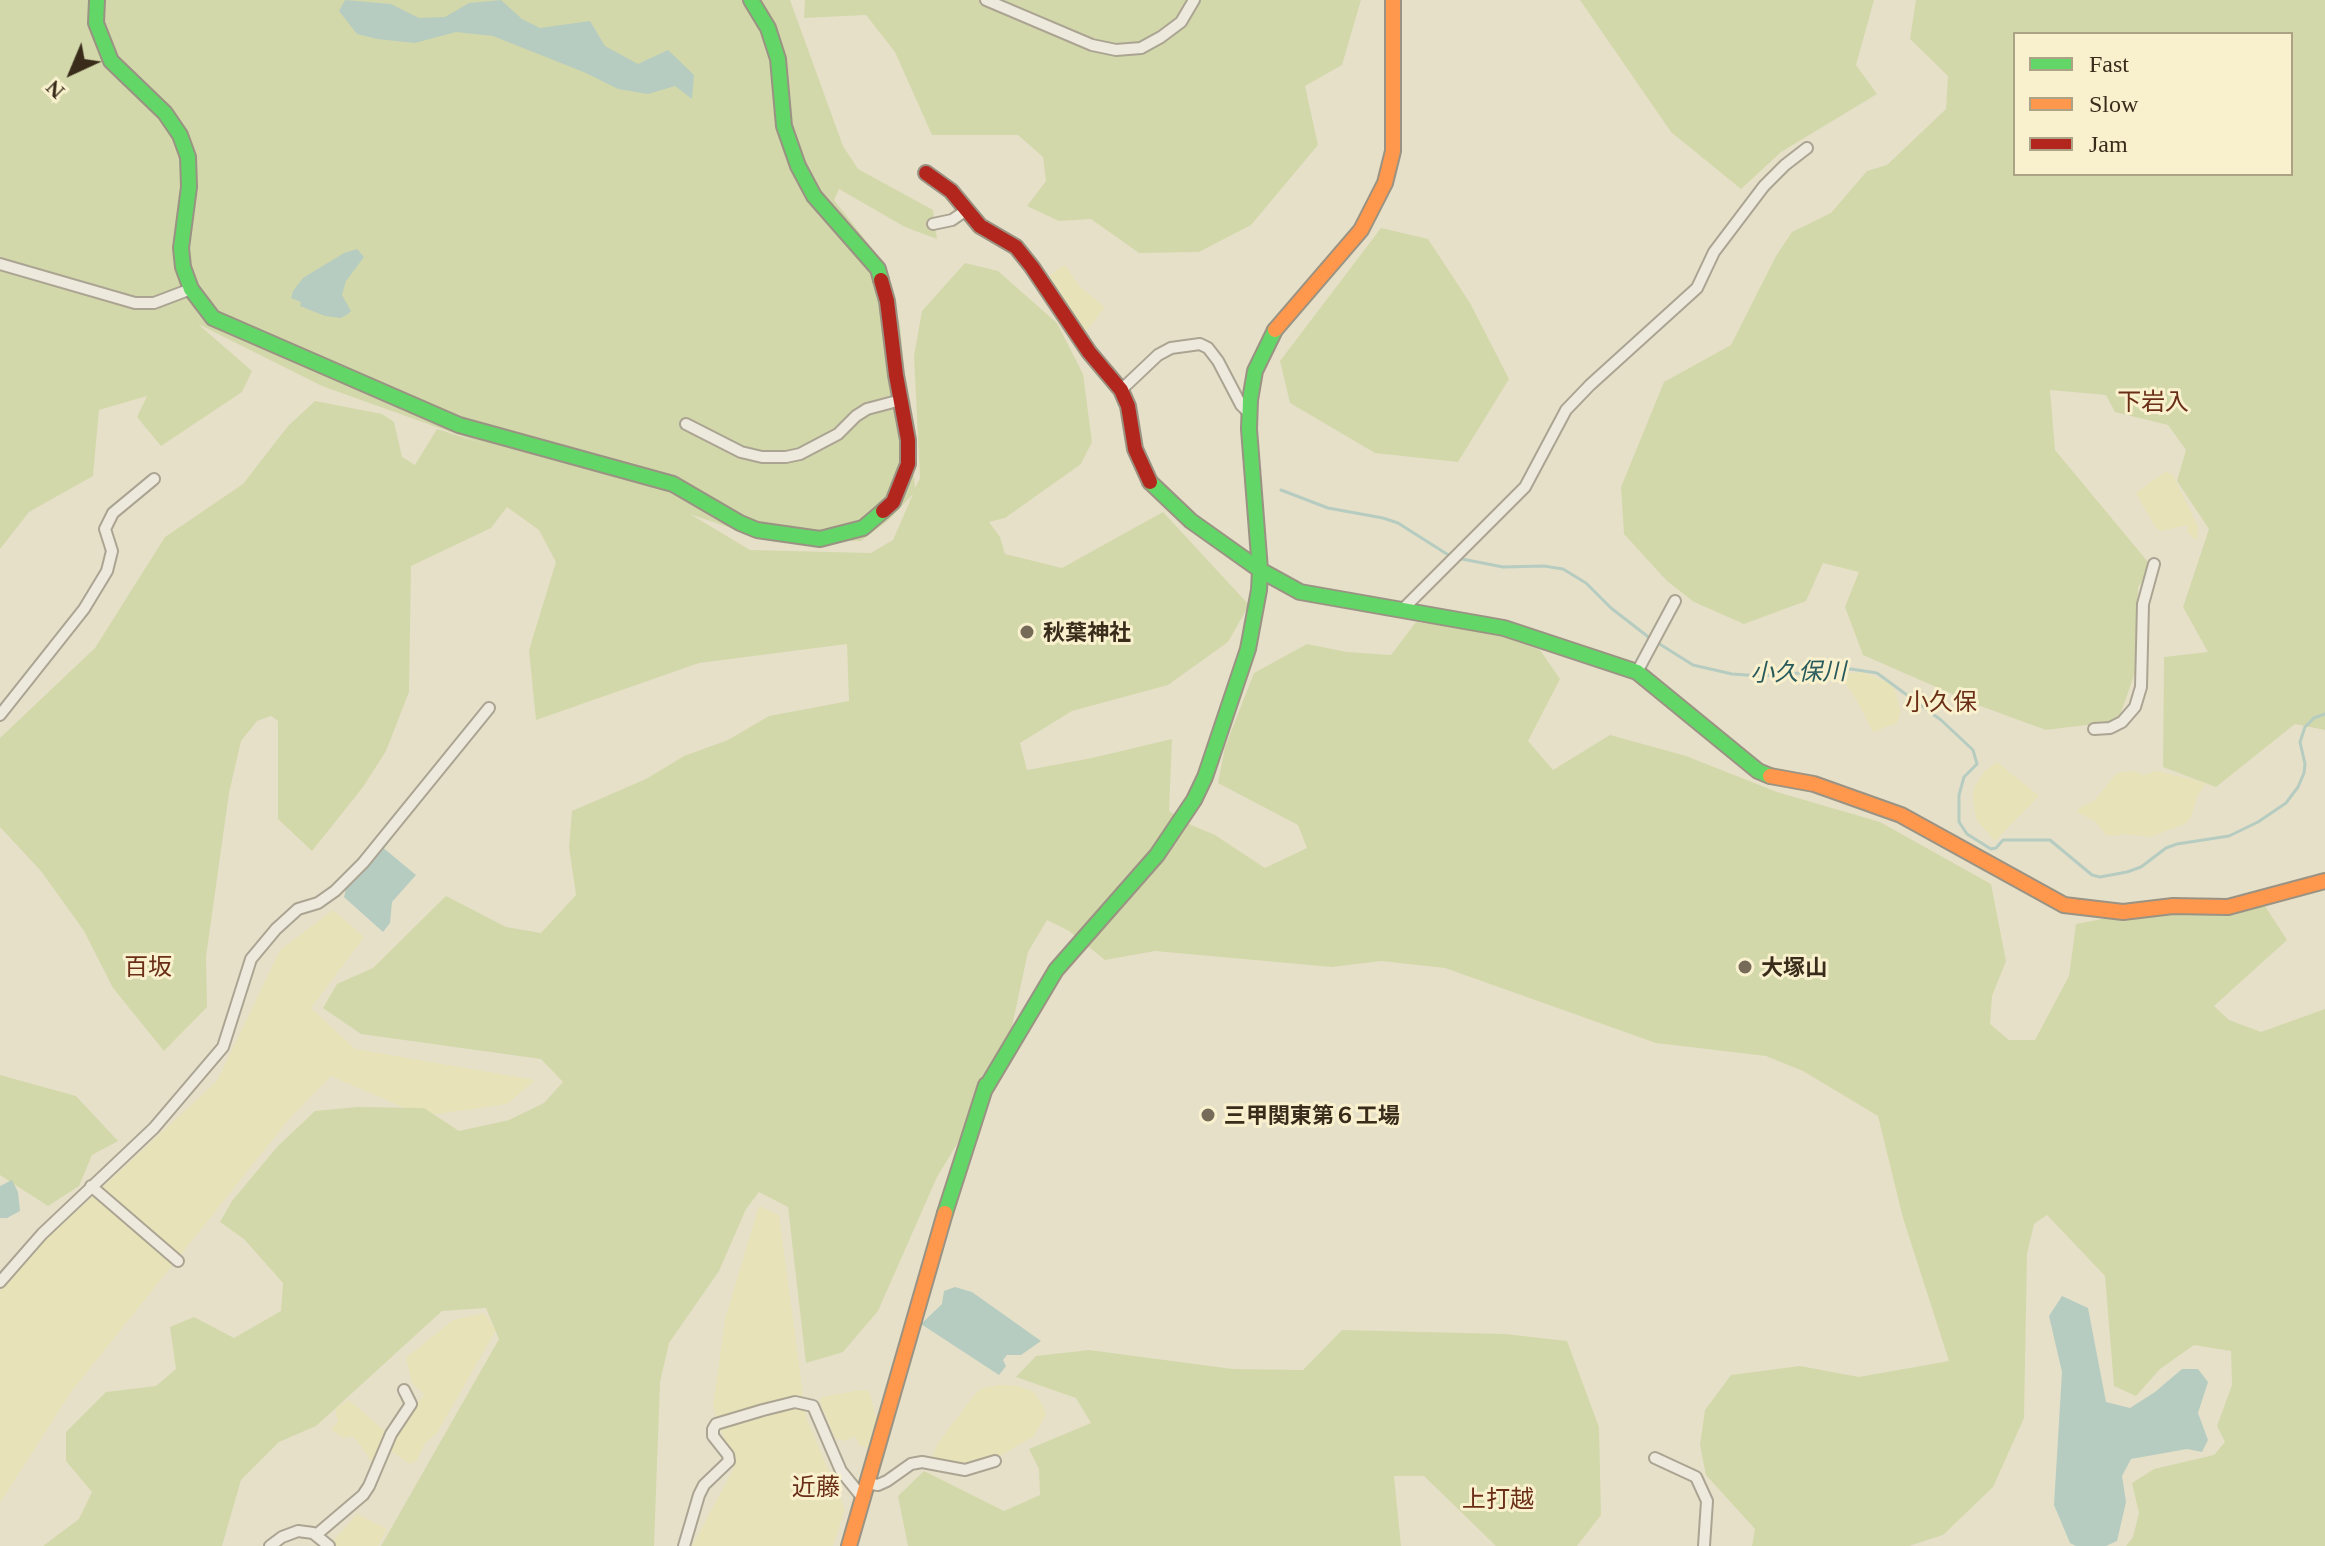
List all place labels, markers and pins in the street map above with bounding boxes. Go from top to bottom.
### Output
place label: 秋葉神社 [1043,619,1131,645]
marker: 秋葉神社 [1018,623,1036,641]
place label: 大塚山 [1761,954,1827,980]
marker: 大塚山 [1736,958,1754,976]
place label: 三甲関東第６工場 [1224,1102,1400,1128]
marker: 三甲関東第６工場 [1199,1106,1217,1124]

